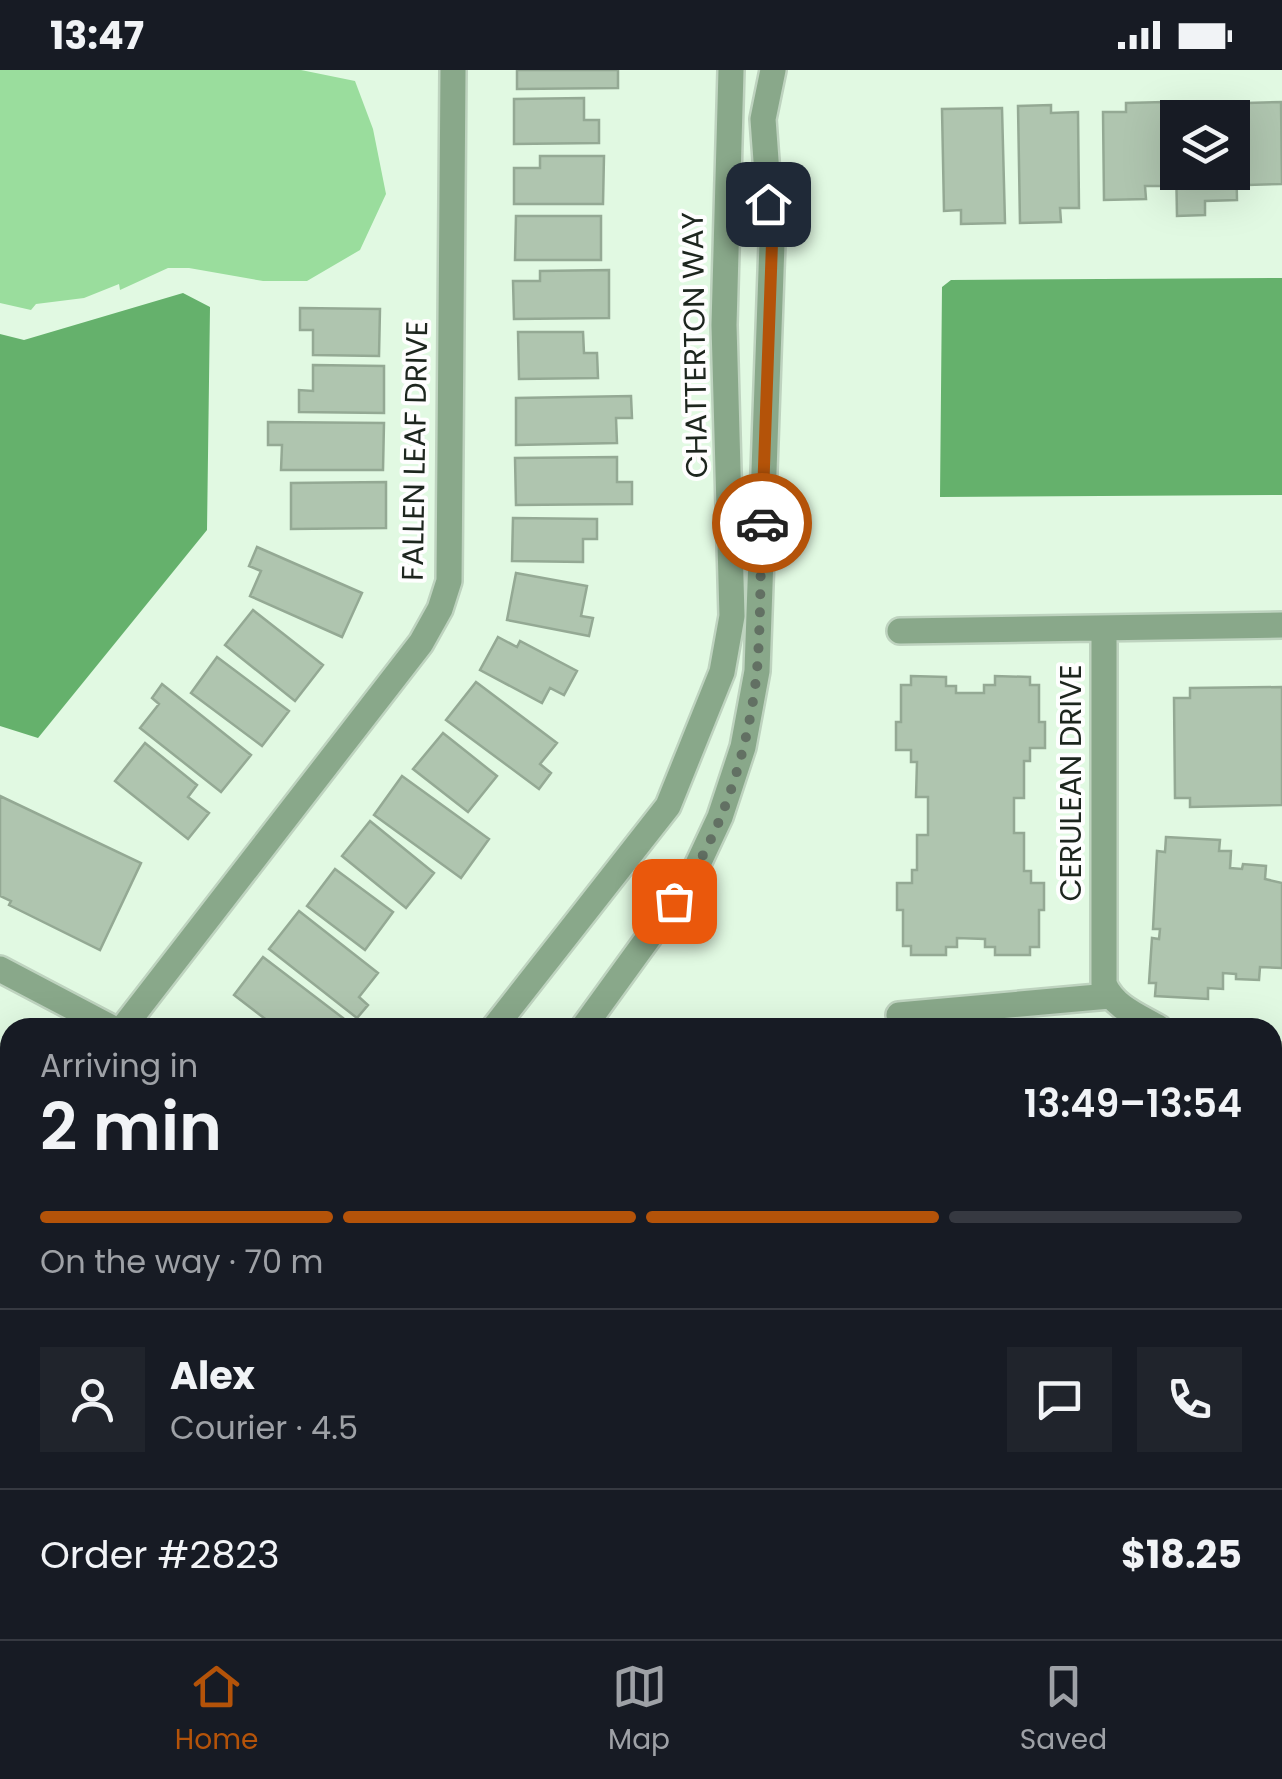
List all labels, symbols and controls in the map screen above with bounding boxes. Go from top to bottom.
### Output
text: 13:47 [50,9,144,62]
map controls [1160,100,1250,190]
button: layers [1160,100,1250,190]
pin [726,162,811,247]
icon: home [741,177,796,232]
street label: CHATTERTON WAY [671,212,718,478]
street label: FALLEN LEAF DRIVE [391,321,438,581]
courier [712,473,812,573]
icon: car [735,496,790,551]
street label: CERULEAN DRIVE [1049,664,1092,902]
pin [632,859,717,944]
icon: bag [647,874,702,929]
text: Arriving in [40,1043,198,1088]
text: 13:49–13:54 [1024,1077,1242,1130]
text: 2 min [40,1082,222,1173]
text: On the way · 70 m [40,1239,324,1284]
button: person [40,1347,145,1452]
button: chat [1007,1347,1112,1452]
button: phone [1137,1347,1242,1452]
text: Alex [170,1349,255,1402]
text: Courier · 4.5 [170,1405,358,1450]
text: Order #2823 [40,1528,280,1581]
text: $18.25 [1121,1528,1242,1581]
tab: Home [175,1659,258,1761]
tab: Map [608,1659,670,1761]
tab: Saved [1020,1659,1107,1761]

